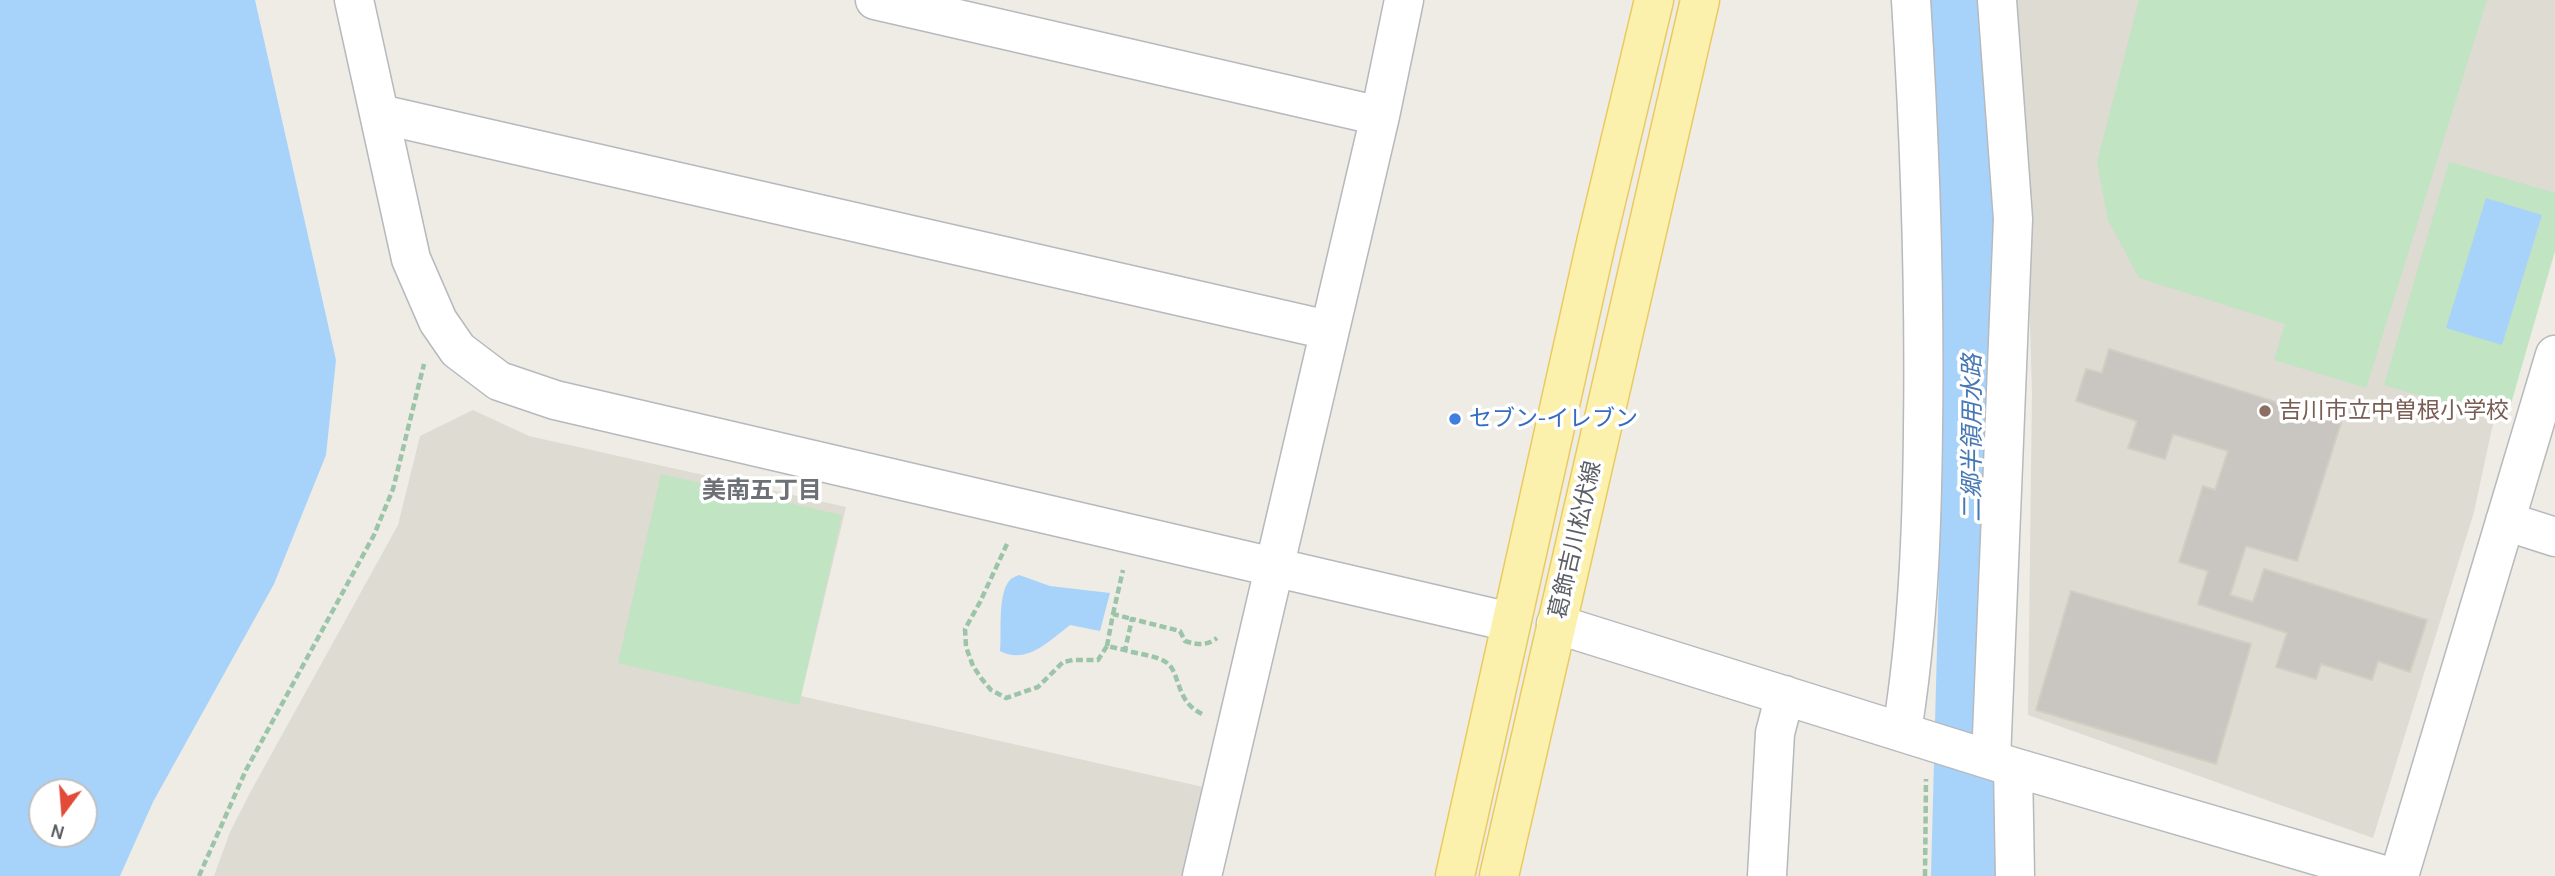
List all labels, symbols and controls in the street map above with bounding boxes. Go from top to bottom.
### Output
water label: 二郷半領用水路 [1959,354,1987,522]
place label: 吉川市立中曽根小学校 [2279,397,2509,425]
marker: 吉川市立中曽根小学校 [2257,403,2273,419]
place label: セブン-イレブン [1469,405,1638,433]
marker: セブン-イレブン [1447,411,1463,427]
street label: 葛飾吉川松伏線 [1544,458,1608,622]
district label: 美南五丁目 [702,477,822,505]
north arrow [28,778,98,848]
text: N [48,819,67,844]

